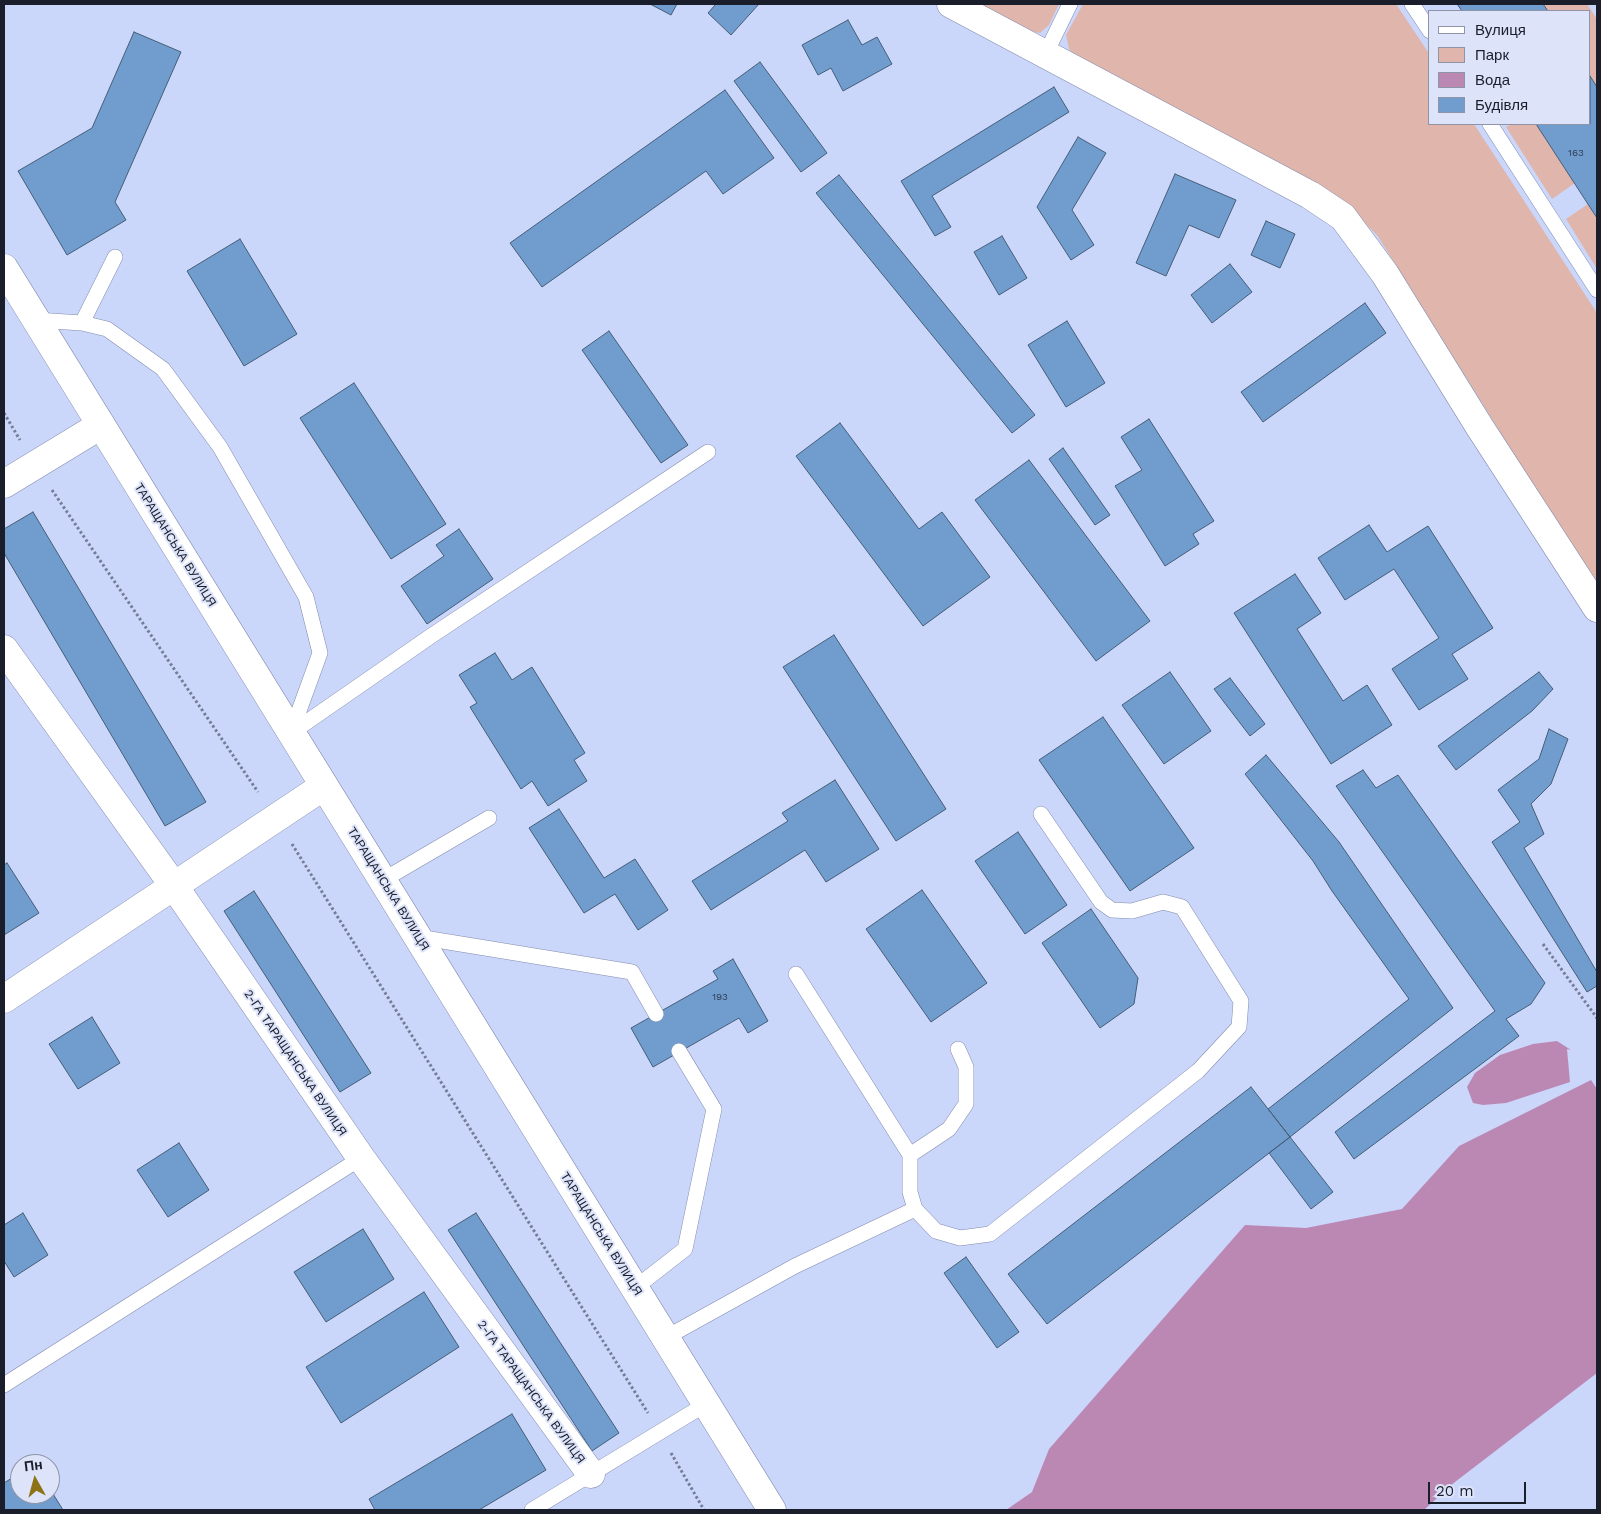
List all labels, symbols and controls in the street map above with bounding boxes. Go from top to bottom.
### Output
legend [1428,10,1591,125]
text: Вулиця [1475,21,1526,39]
text: Парк [1475,46,1509,64]
text: Вода [1475,71,1510,89]
text: Будівля [1475,96,1528,114]
house number: 163 [1568,147,1584,159]
street label: ТАРАЩАНСЬКА ВУЛИЦЯ [131,481,219,609]
street label: ТАРАЩАНСЬКА ВУЛИЦЯ [344,825,432,953]
street label: 2-ГА ТАРАЩАНСЬКА ВУЛИЦЯ [241,987,349,1139]
house number: 193 [712,991,728,1003]
street label: ТАРАЩАНСЬКА ВУЛИЦЯ [557,1170,645,1298]
street label: 2-ГА ТАРАЩАНСЬКА ВУЛИЦЯ [474,1318,588,1466]
north arrow [10,1454,60,1504]
text: Пн [23,1456,43,1474]
scale bar [1431,1472,1528,1504]
text: 20 m [1436,1482,1474,1500]

